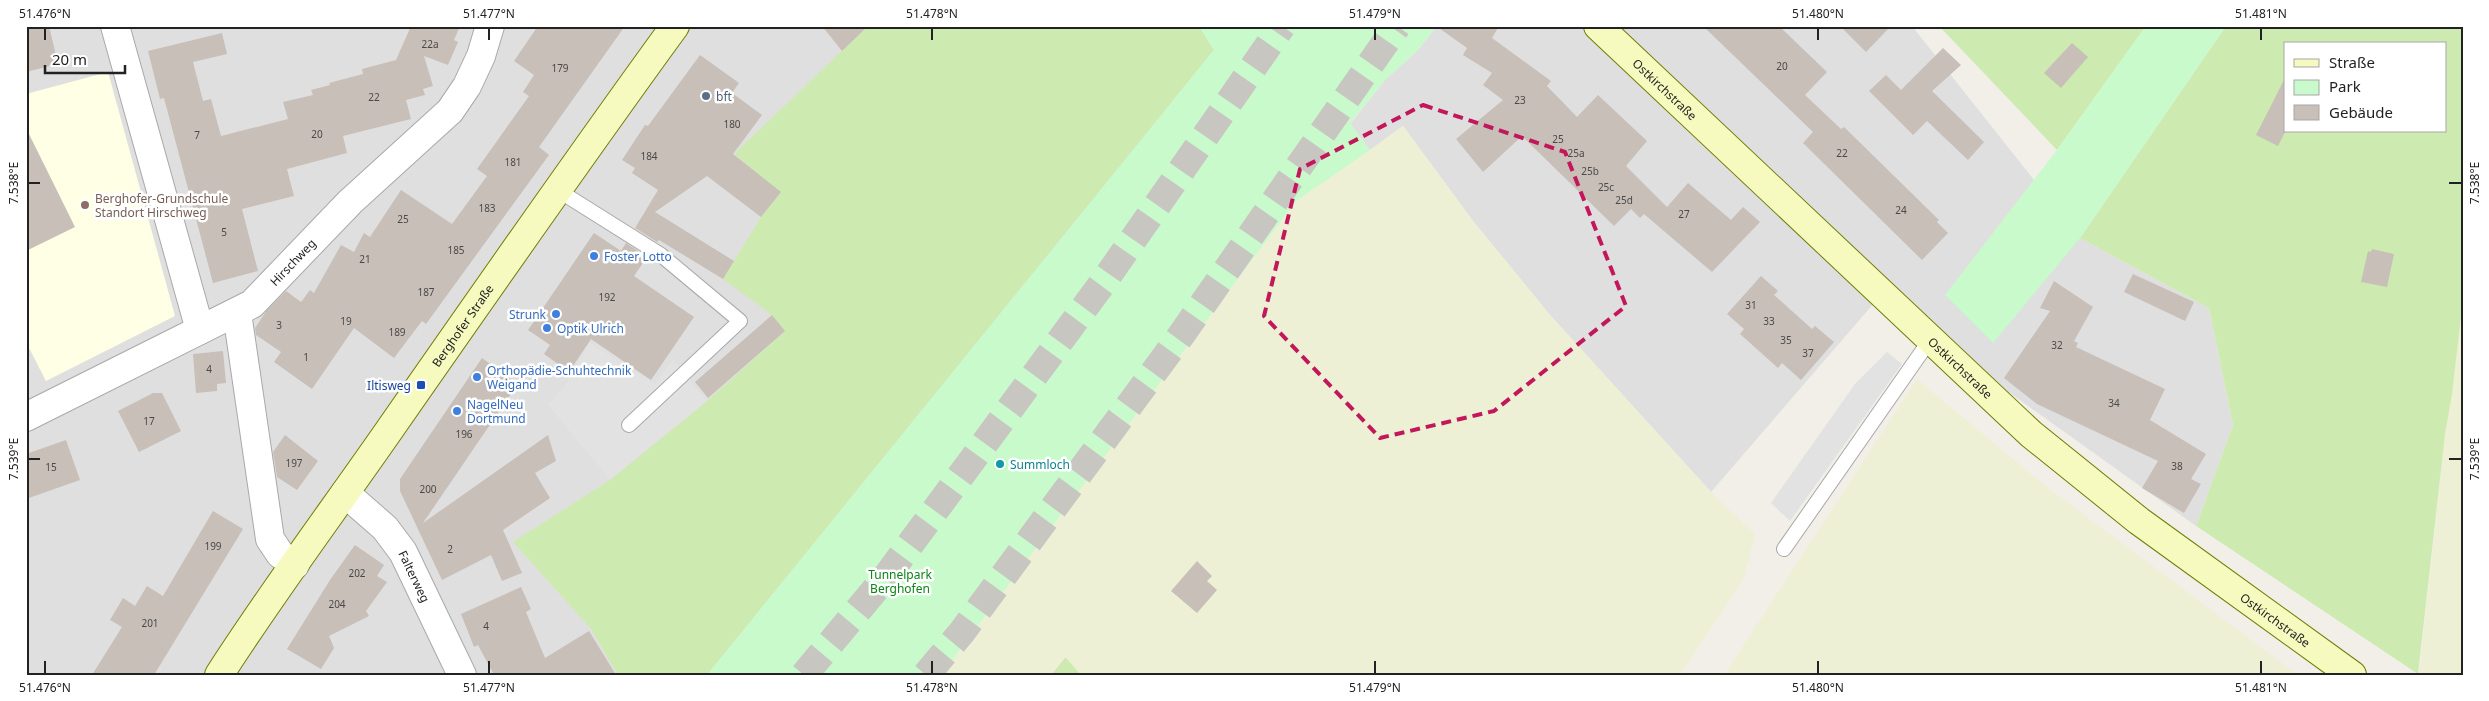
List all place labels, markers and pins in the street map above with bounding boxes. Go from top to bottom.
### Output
place label: bft [716,88,733,105]
marker: bft [700,90,712,102]
place label: Berghofer-Grundschule Standort Hirschweg [95,190,229,221]
marker: Berghofer-Grundschule Standort Hirschweg [79,199,91,211]
place label: Foster Lotto [604,248,672,265]
marker: Foster Lotto [588,250,600,262]
place label: Strunk [509,306,547,323]
marker: Strunk [550,308,562,320]
place label: Optik Ulrich [557,320,624,337]
marker: Optik Ulrich [541,322,553,334]
place label: Orthopädie-Schuhtechnik Weigand [487,362,632,393]
marker: Orthopädie-Schuhtechnik Weigand [471,371,483,383]
place label: Iltisweg [367,377,411,394]
marker: Iltisweg [415,379,427,391]
place label: NagelNeu Dortmund [467,396,526,427]
marker: NagelNeu Dortmund [451,405,463,417]
place label: Summloch [1010,456,1070,473]
marker: Summloch [994,458,1006,470]

